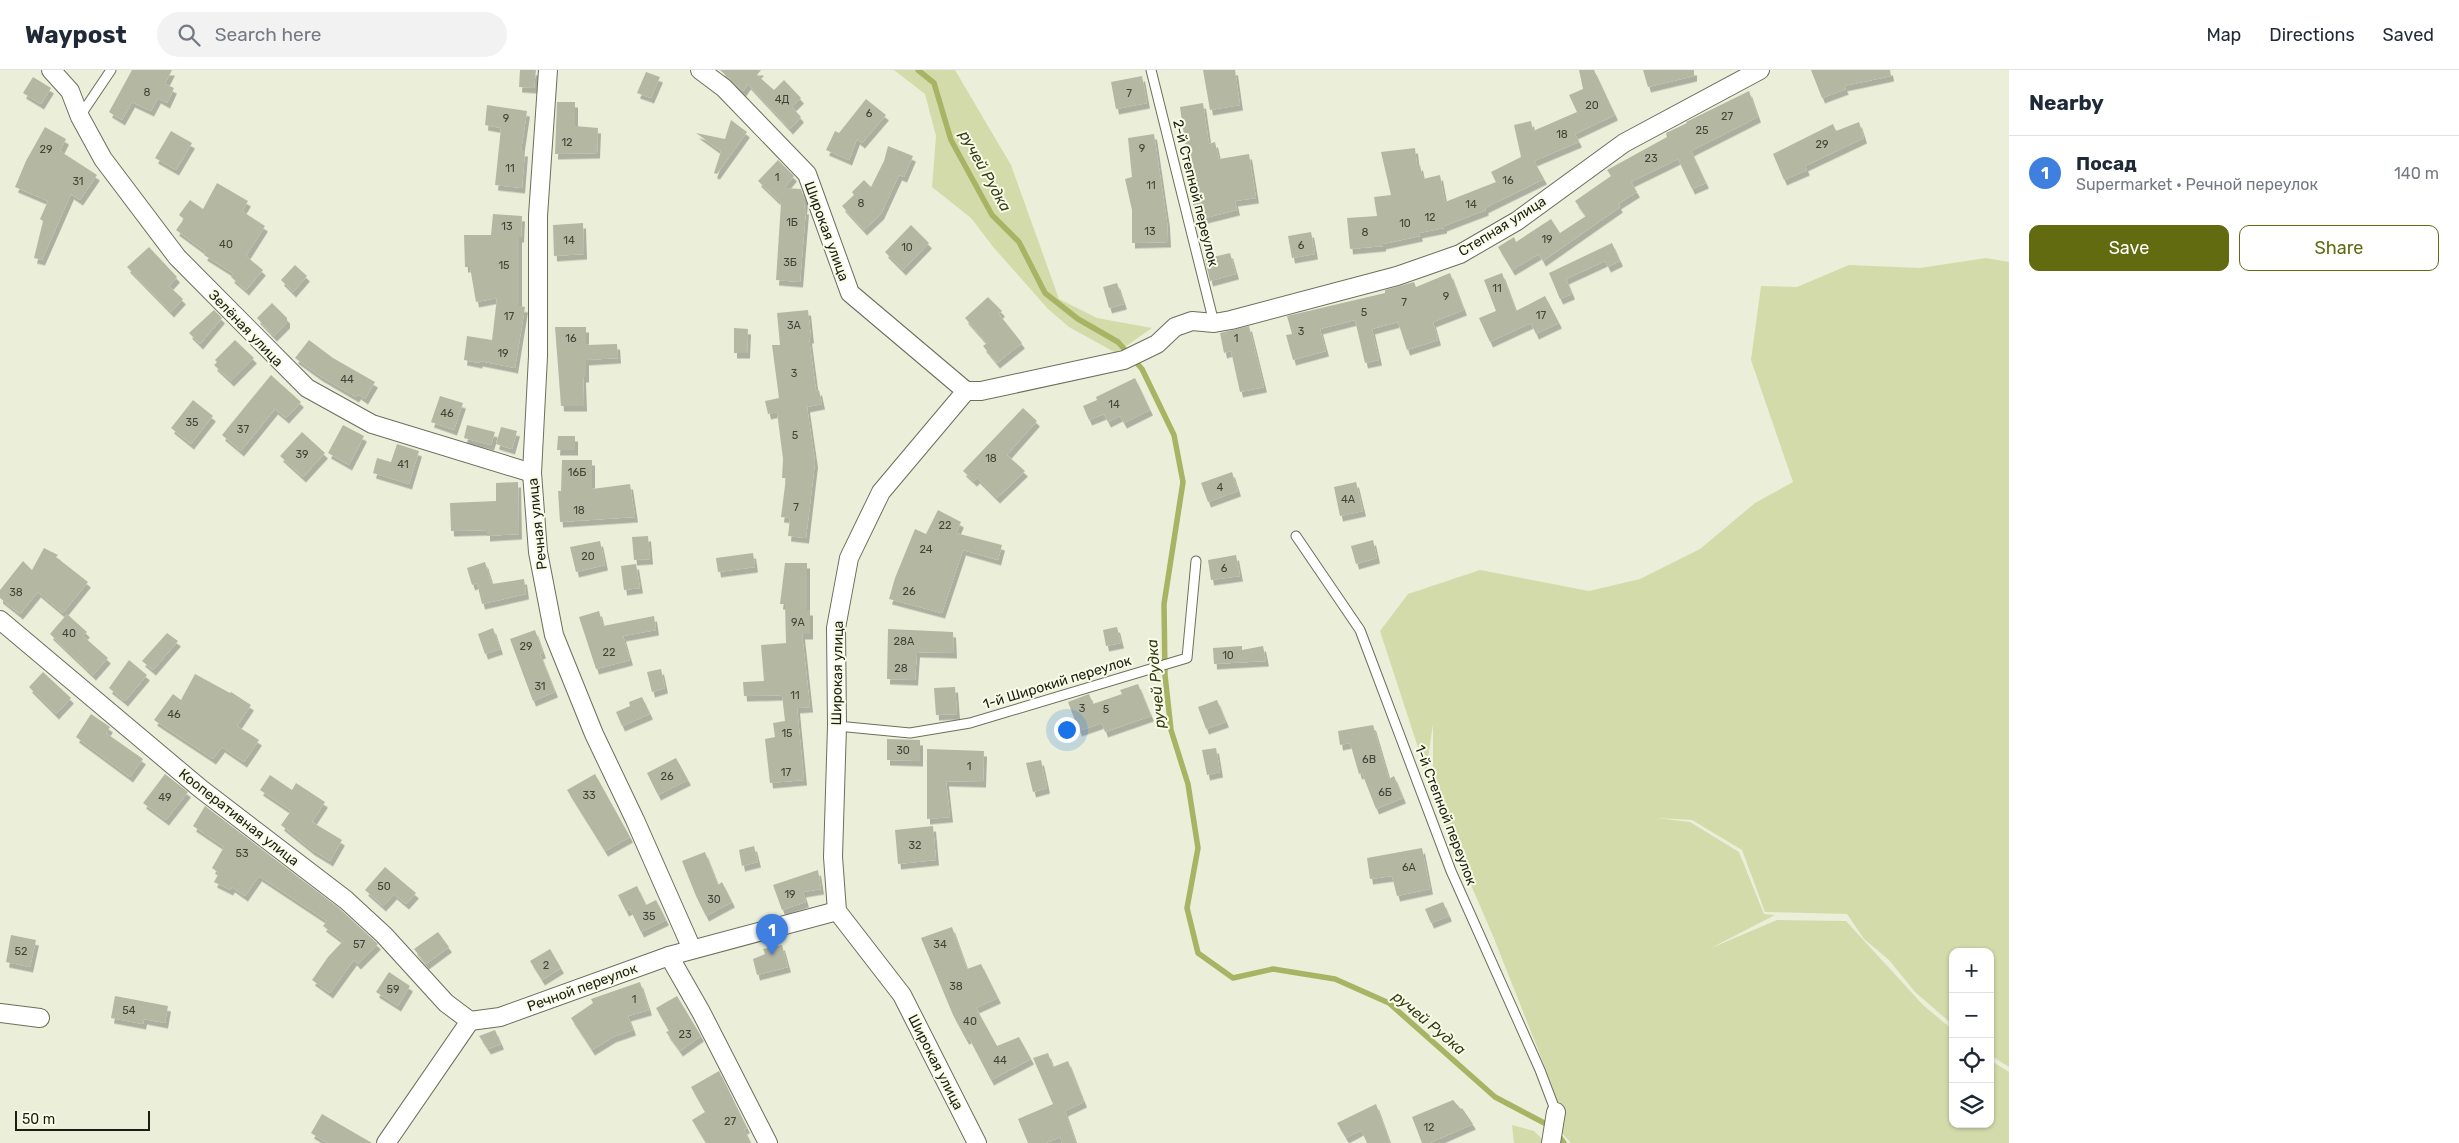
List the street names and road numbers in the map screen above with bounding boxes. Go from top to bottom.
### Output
street label: 2-й Степной переулок [1169,118,1222,269]
street label: Широкая улица [801,179,852,283]
street label: Степная улица [1455,193,1549,260]
street label: Зелёная улица [205,286,286,370]
street label: Речная улица [524,477,551,571]
street label: Широкая улица [828,620,847,726]
street label: 1-й Широкий переулок [981,652,1134,713]
street label: 1-й Степной переулок [1411,743,1480,888]
street label: Кооперативная улица [175,765,302,870]
street label: Речной переулок [525,959,640,1015]
street label: Широкая улица [904,1012,967,1113]

